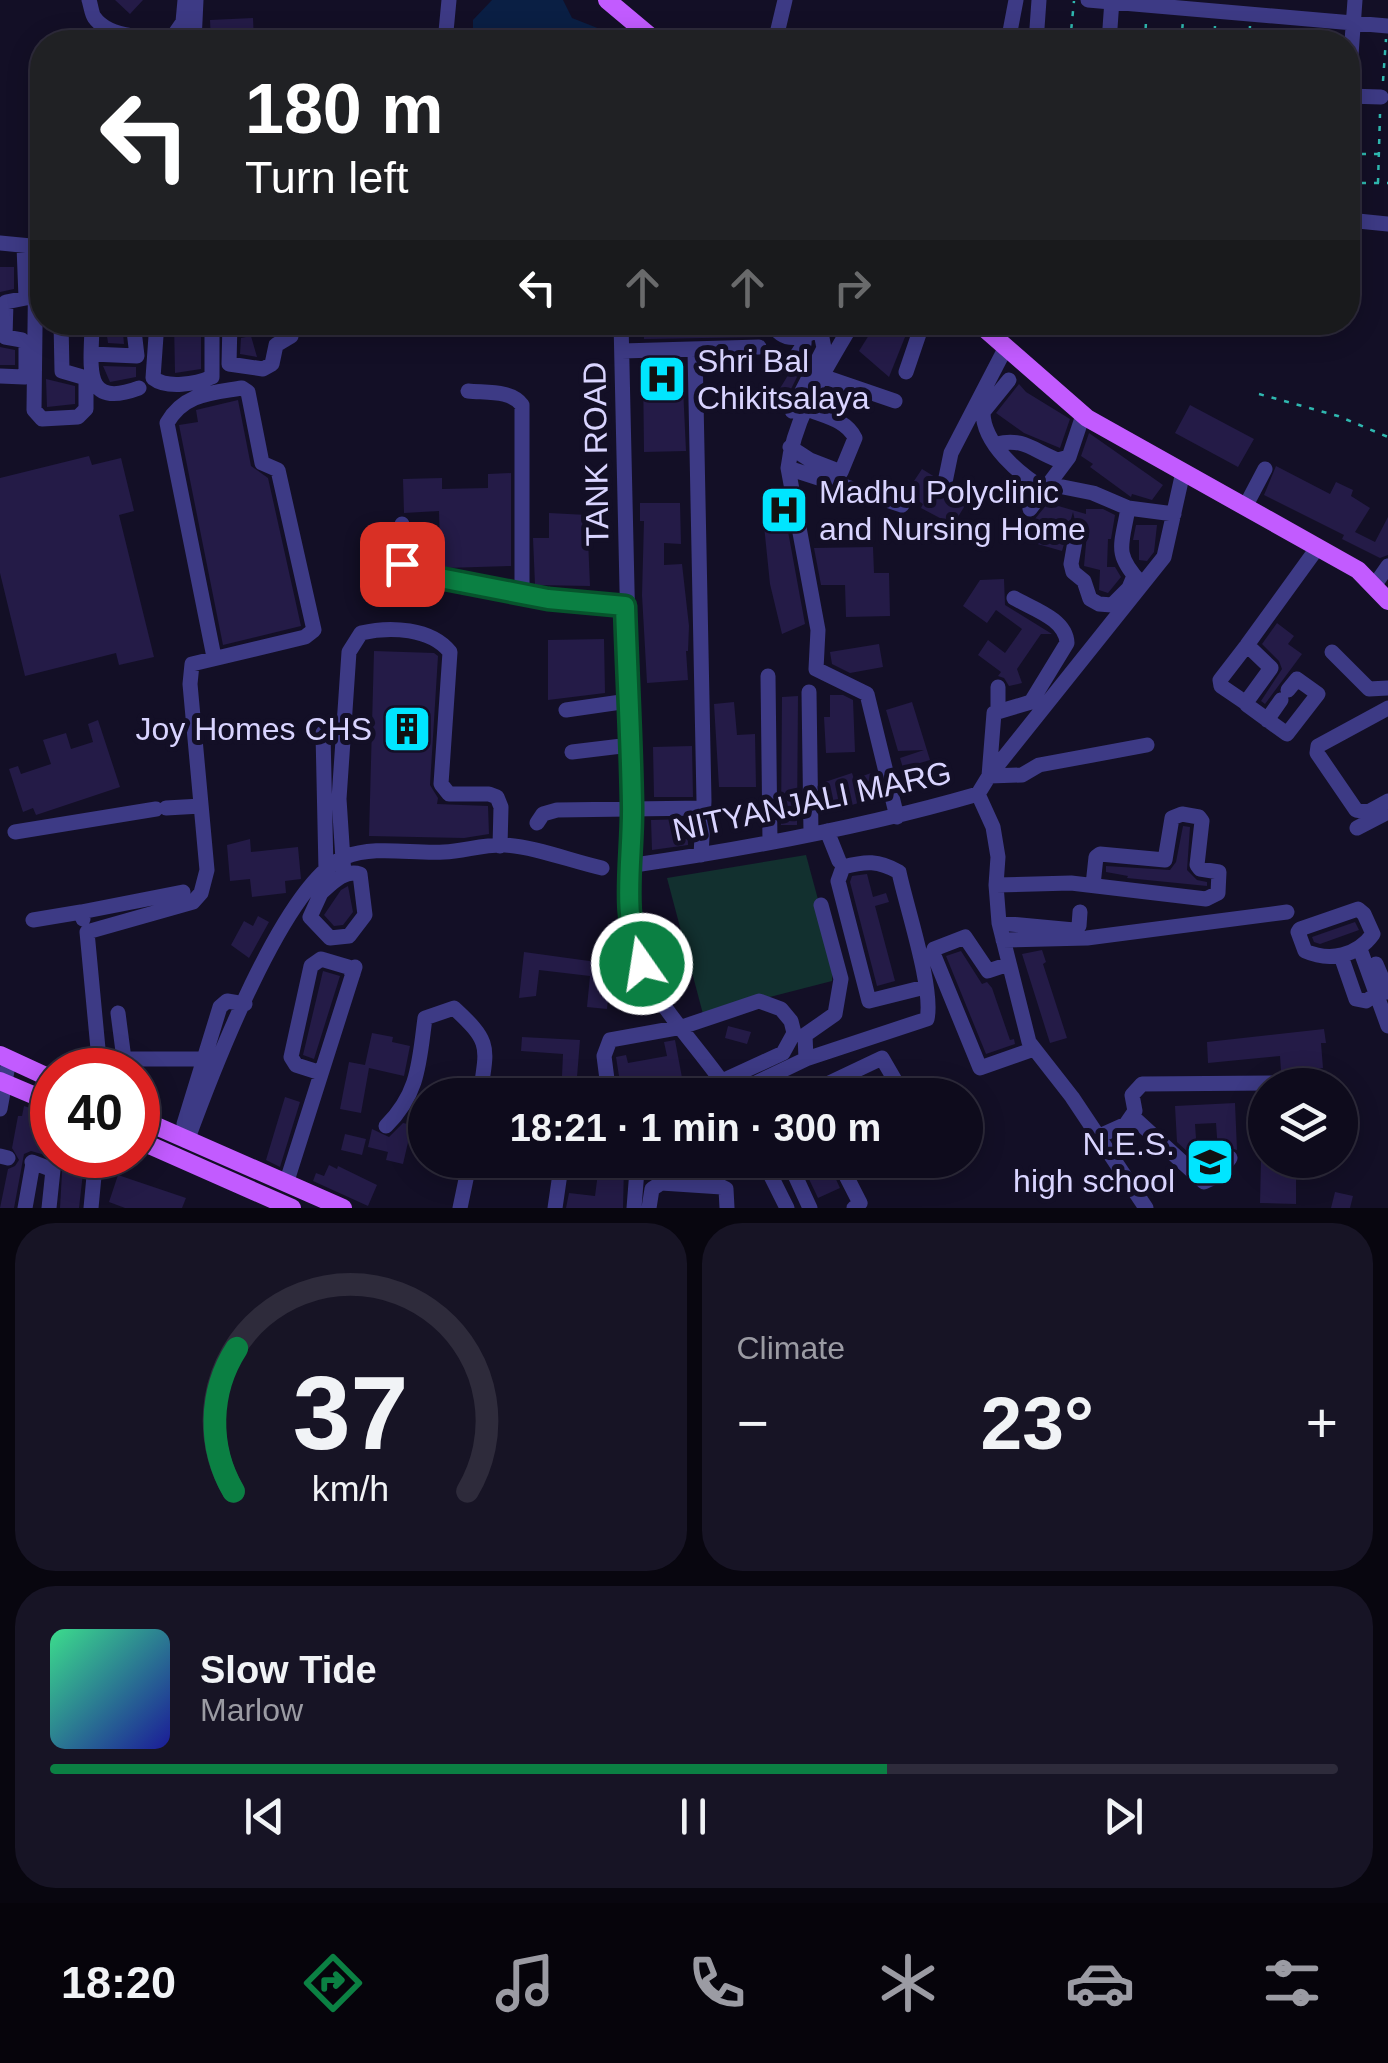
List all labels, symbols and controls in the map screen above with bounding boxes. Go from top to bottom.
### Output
icon: left [80,70,210,200]
text: 180 m [245,70,443,148]
text: Turn left [245,152,408,203]
icon: left [510,260,565,315]
icon: ahead [615,260,670,315]
icon: ahead [720,260,775,315]
icon: right [825,260,880,315]
place label: Shri Bal Chikitsalaya [697,343,870,416]
hospital icon: Shri Bal Chikitsalaya [636,353,688,405]
street label: TANK ROAD [576,362,616,546]
place label: Madhu Polyclinic and Nursing Home [819,474,1086,547]
hospital icon: Madhu Polyclinic and Nursing Home [758,484,810,536]
pin [360,522,445,607]
icon: arrive [375,537,430,592]
building icon: Joy Homes CHS [381,703,433,755]
place label: Joy Homes CHS [136,711,372,747]
street label: NITYANJALI MARG [669,754,955,848]
position arrow [590,912,694,1016]
speed limit sign: 40 [30,1048,160,1178]
map controls [1248,1068,1358,1178]
button: layers [1248,1068,1358,1178]
text: 18:21 · 1 min · 300 m [510,1107,881,1149]
place label: N.E.S. high school [1013,1126,1175,1199]
school or university icon: N.E.S. high school [1184,1136,1236,1188]
text: Climate [737,1330,845,1366]
text: 37 [293,1355,409,1471]
text: 23° [981,1381,1094,1465]
text: − [737,1392,769,1454]
text: + [1306,1392,1338,1454]
text: km/h [312,1469,389,1509]
text: Slow Tide [200,1649,377,1691]
text: Marlow [200,1692,303,1728]
icon: previous [237,1789,292,1844]
icon: pause [666,1789,721,1844]
icon: next [1096,1789,1151,1844]
icon: directions [298,1948,368,2018]
icon: music [490,1948,560,2018]
icon: phone [682,1948,752,2018]
icon: climate [873,1948,943,2018]
icon: car [1065,1948,1135,2018]
icon: filters [1257,1948,1327,2018]
text: 18:20 [61,1957,176,2008]

